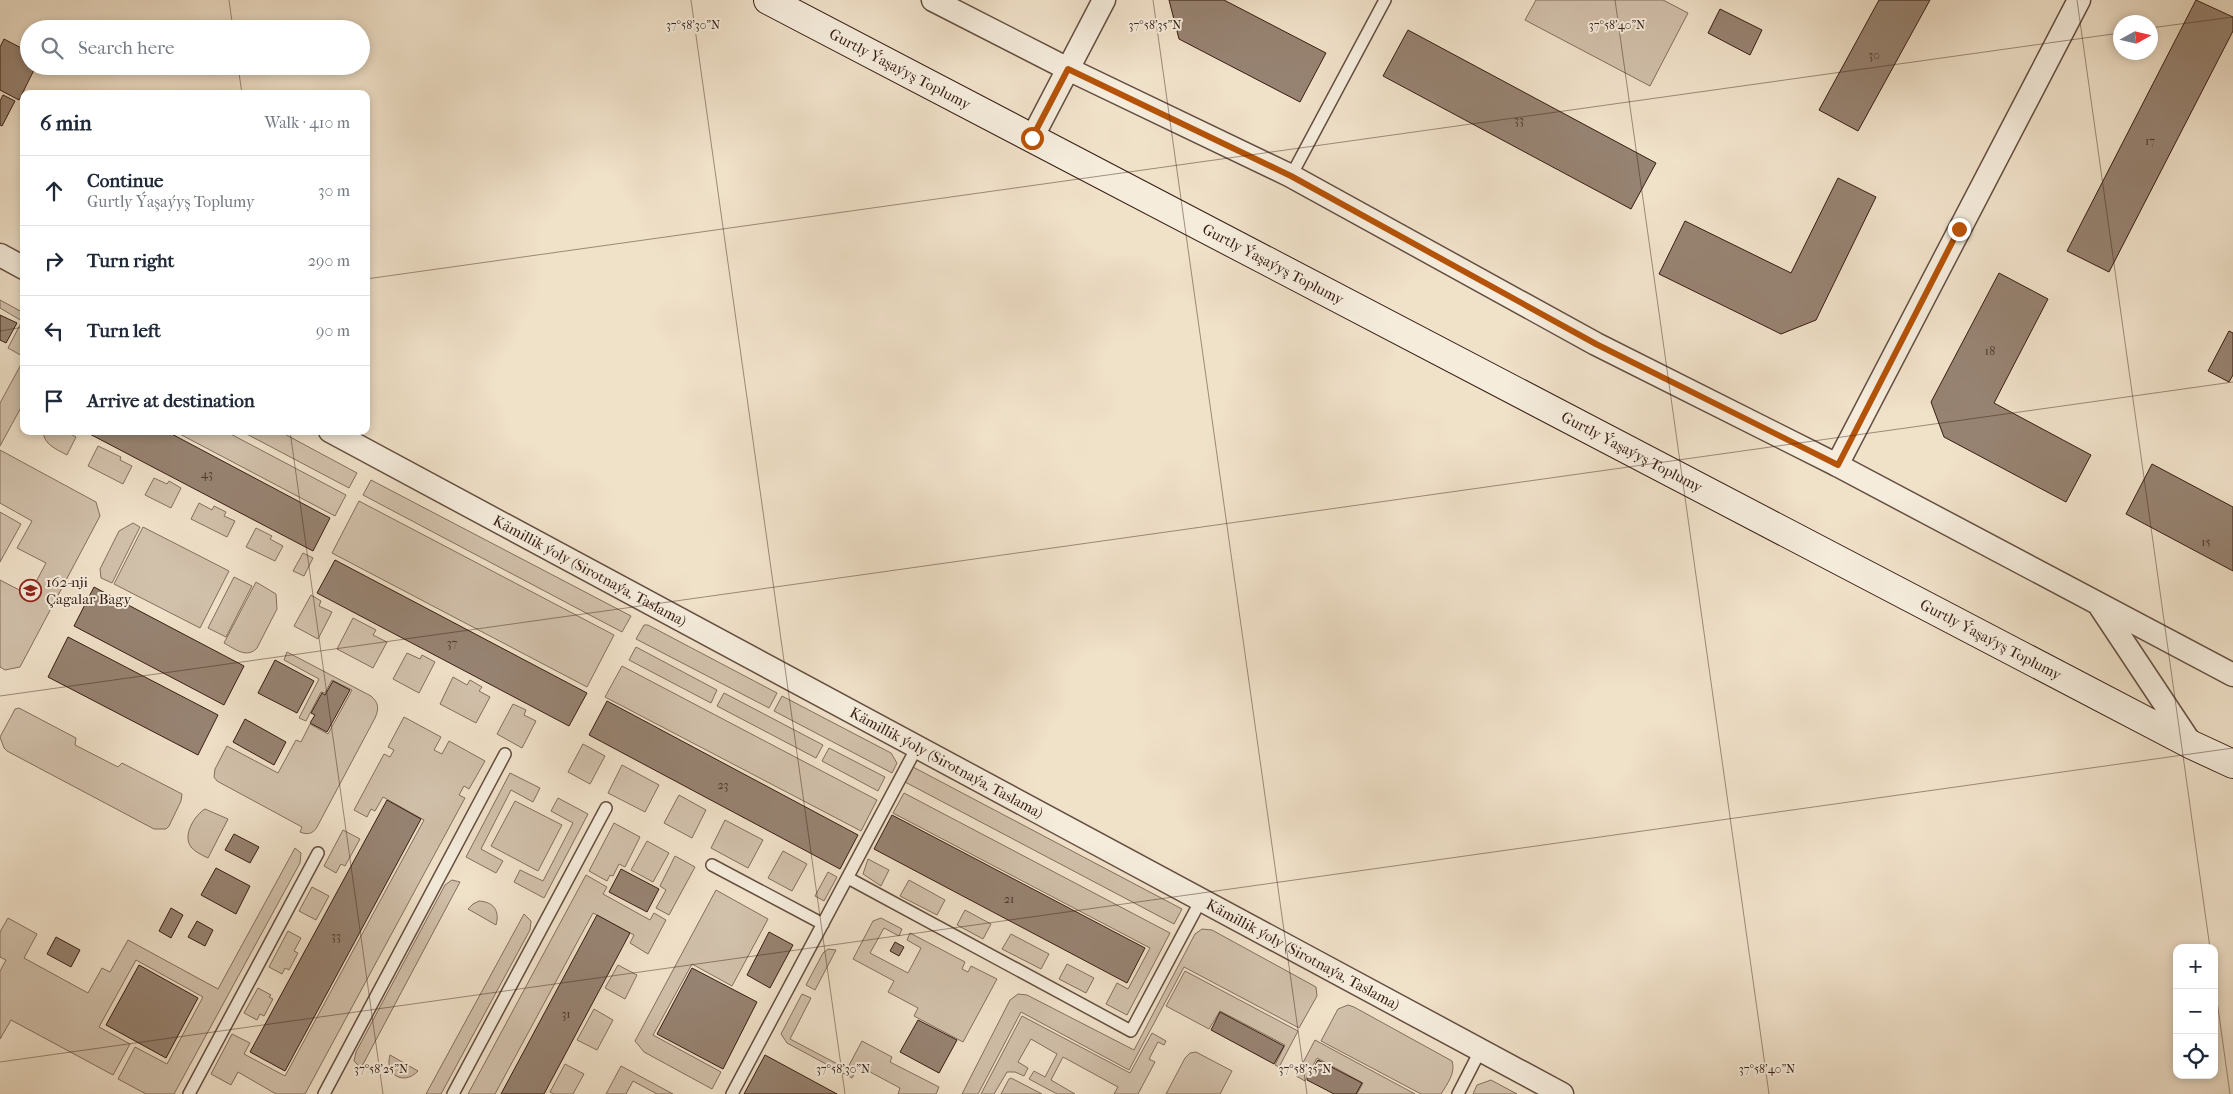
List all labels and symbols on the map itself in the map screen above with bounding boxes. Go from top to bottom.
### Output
north arrow [2113,15,2158,60]
text: 37°58'30"N [666,18,720,32]
text: 37°58'35"N [1129,18,1181,32]
text: 37°58'40"N [1589,18,1645,32]
street label: Gurtly Ýaşaýyş Toplumy [826,25,975,114]
house number: 30 [1868,48,1880,62]
house number: 33 [1514,113,1524,127]
route start [1021,127,1044,150]
house number: 17 [2145,134,2155,148]
route end [1948,218,1971,241]
street label: Gurtly Ýaşaýyş Toplumy [1199,220,1348,309]
house number: 18 [1985,344,1995,358]
street label: Gurtly Ýaşaýyş Toplumy [1558,408,1707,497]
house number: 43 [201,467,213,481]
street label: Kämillik ýoly (Sirotnaýa, Taslama) [490,511,690,630]
house number: 15 [2201,535,2211,549]
place label: 162-nji Çagalar Bagy [46,573,132,608]
school or university icon: 162-nji Çagalar Bagy [18,579,42,603]
street label: Gurtly Ýaşaýyş Toplumy [1917,595,2065,685]
house number: 37 [447,636,458,650]
street label: Kämillik ýoly (Sirotnaýa, Taslama) [847,703,1046,822]
house number: 23 [717,778,729,792]
house number: 21 [1004,892,1014,906]
street label: Kämillik ýoly (Sirotnaýa, Taslama) [1203,895,1403,1014]
house number: 33 [331,929,341,943]
house number: 31 [561,1007,571,1021]
text: 37°58'25"N [354,1062,408,1076]
text: 37°58'30"N [816,1062,870,1076]
text: 37°58'35"N [1279,1062,1331,1076]
text: 37°58'40"N [1739,1062,1795,1076]

